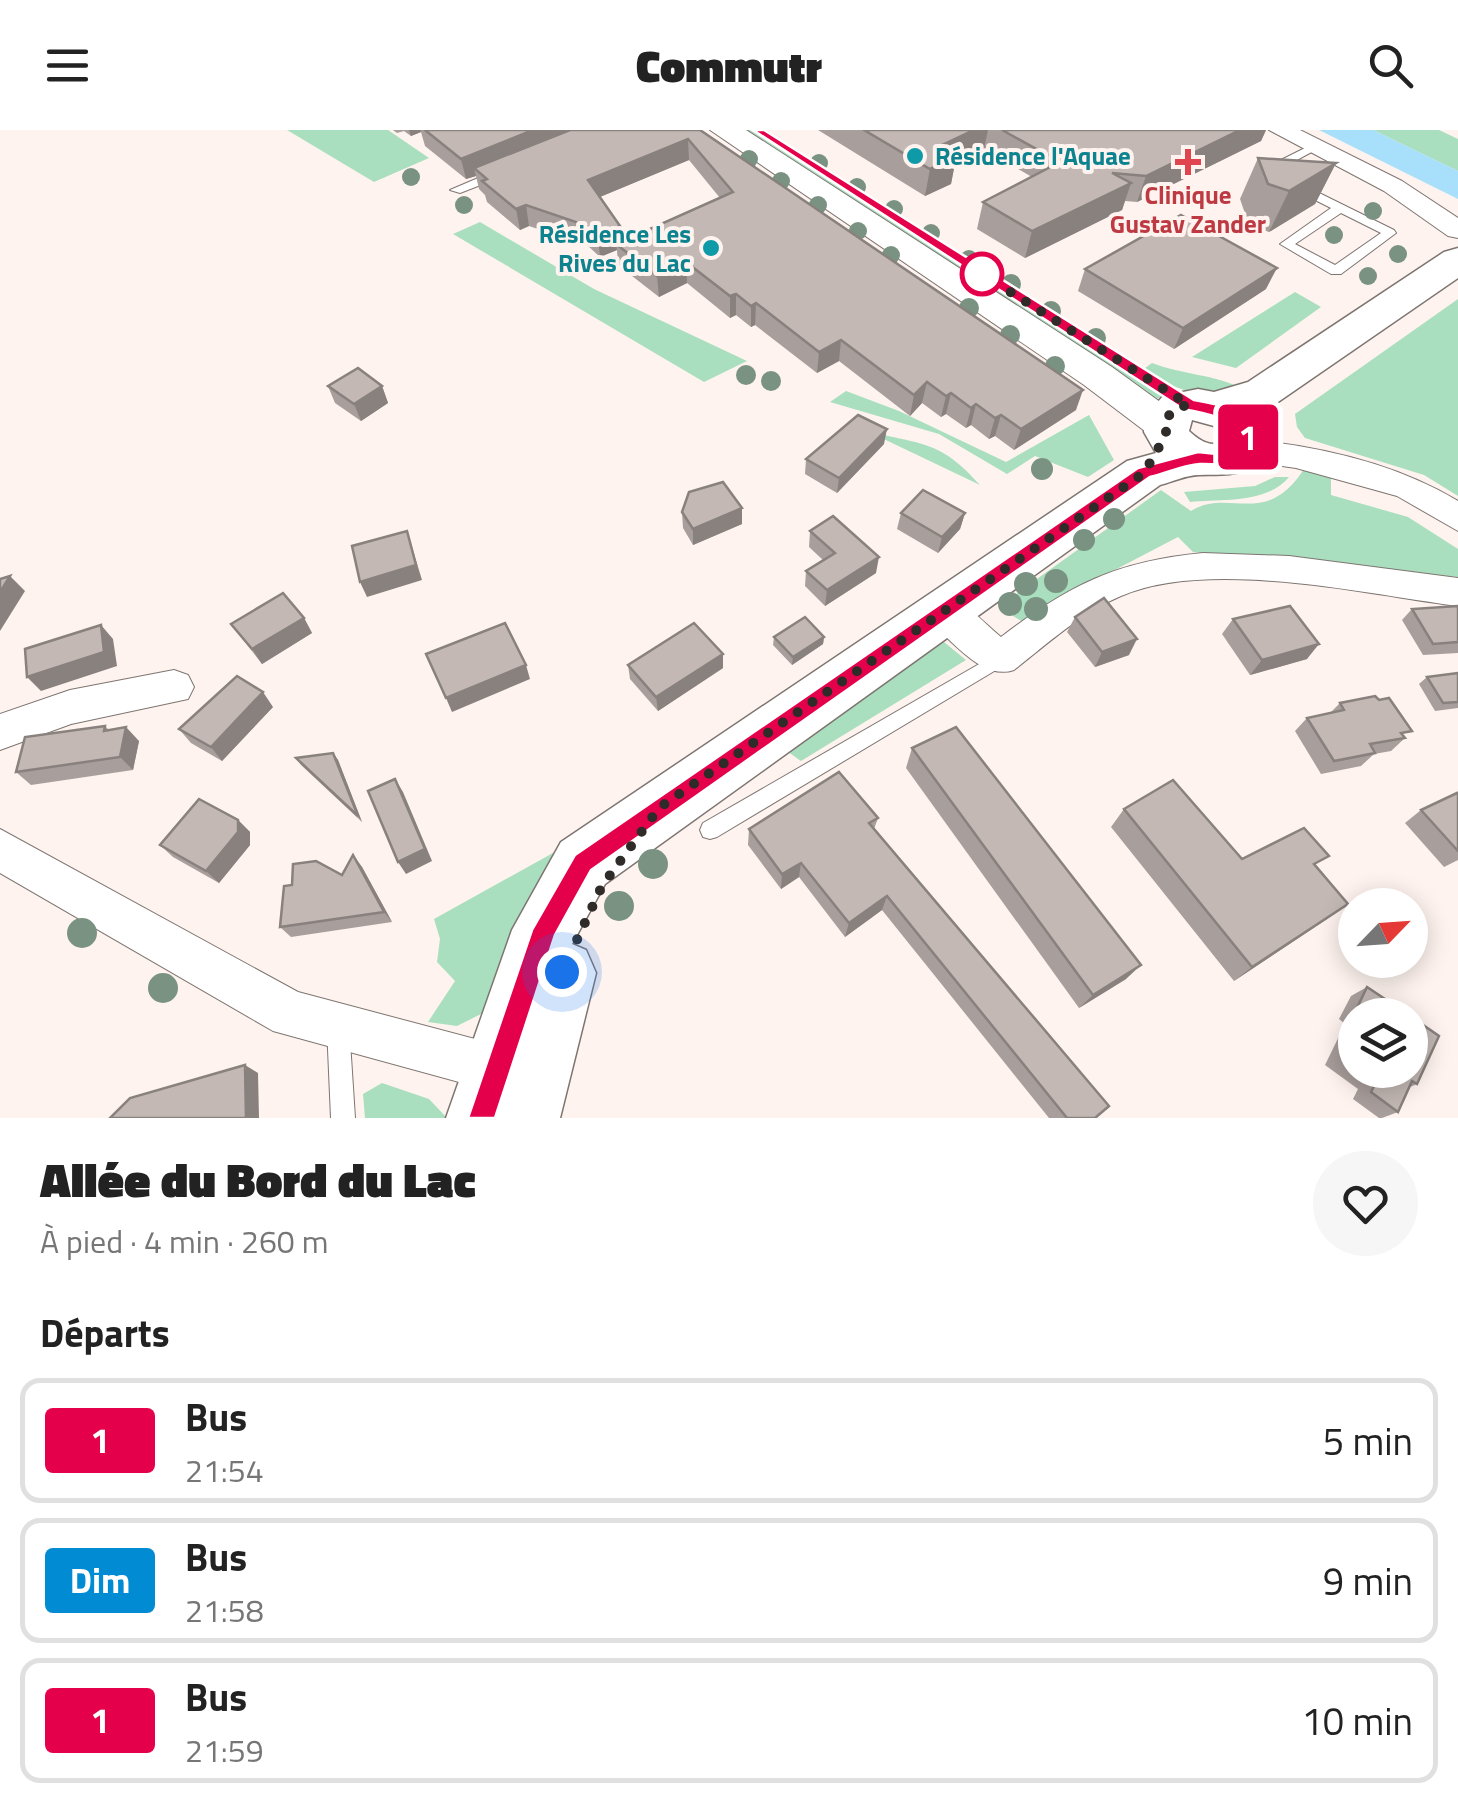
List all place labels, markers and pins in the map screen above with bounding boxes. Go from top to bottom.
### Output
place label: Résidence l'Aquae [935,137,1131,175]
marker: Résidence l'Aquae [904,145,926,167]
marker: Clinique Gustav Zander [1175,149,1201,175]
place label: Clinique Gustav Zander [1110,176,1266,243]
place label: Résidence Les Rives du Lac [539,215,691,282]
marker: Résidence Les Rives du Lac [700,237,722,259]
unlabelled marker [961,253,1003,295]

